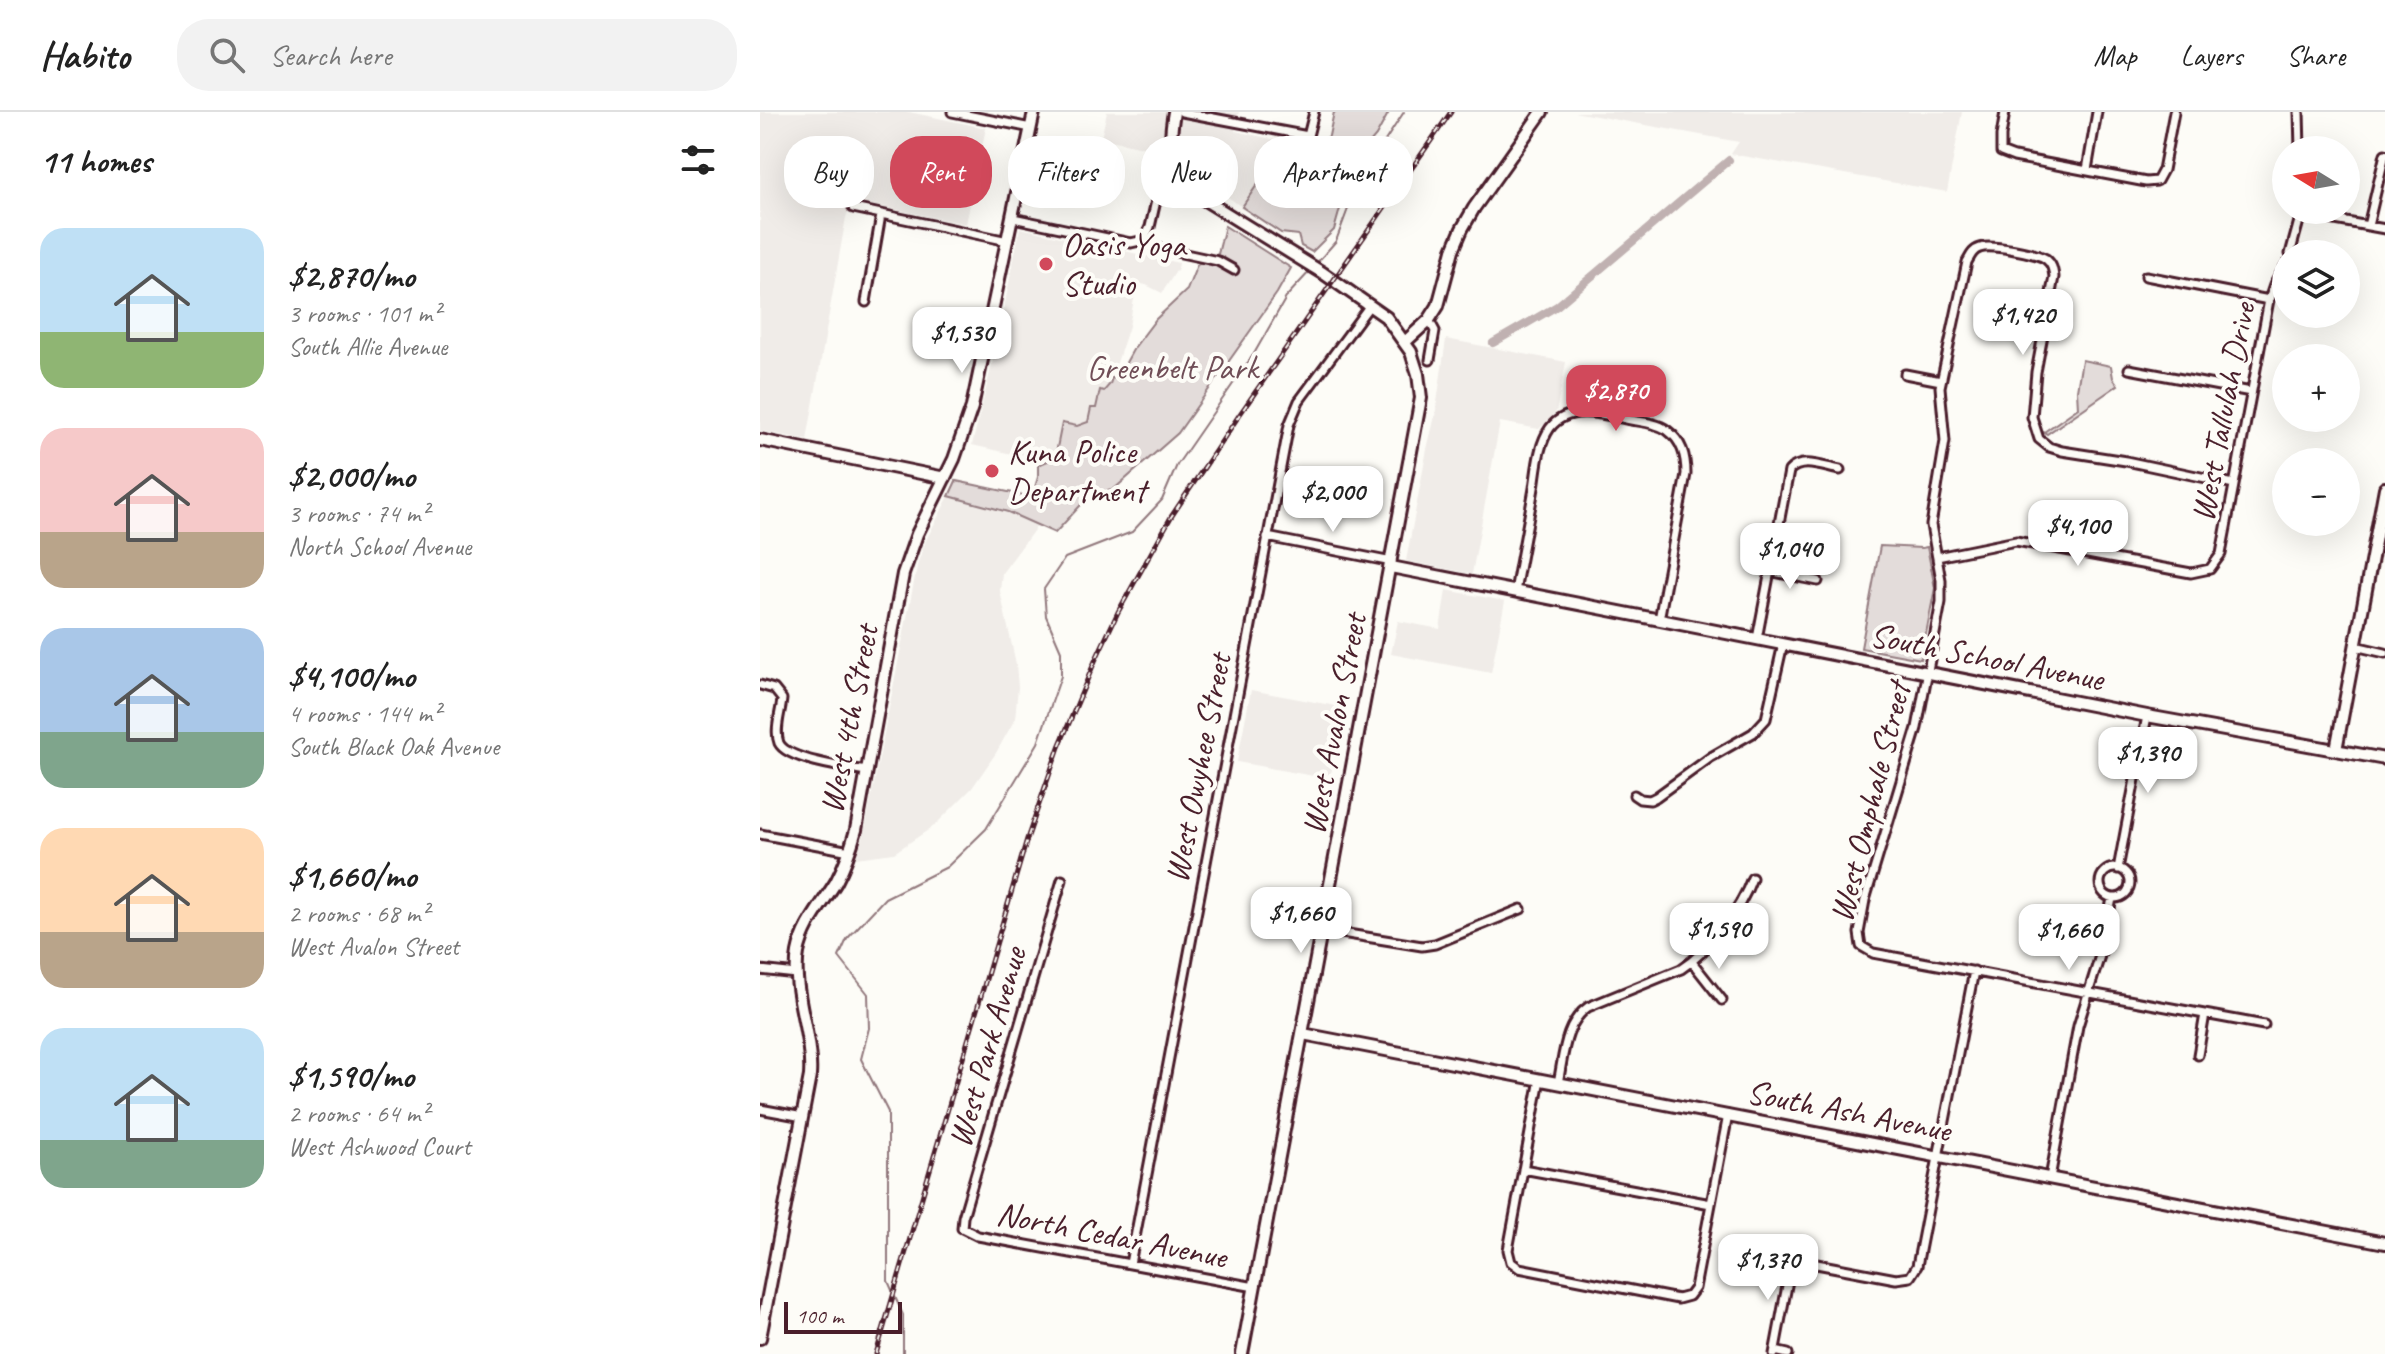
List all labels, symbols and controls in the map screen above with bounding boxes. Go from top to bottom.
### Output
search box [177,19,737,91]
text: Habito [40,32,129,79]
icon: search [205,33,249,77]
text: Search here [269,36,392,74]
text: Map [2094,38,2137,73]
text: Layers [2181,38,2242,73]
text: Share [2286,38,2345,73]
chip: Buy [784,136,874,208]
chip: Rent [890,136,992,208]
chip: Filters [1008,136,1125,208]
chip: New [1141,136,1238,208]
chip: Apartment [1254,136,1413,208]
north arrow [2272,136,2360,224]
map controls [2272,136,2360,536]
icon: filters [676,138,720,182]
text: 11 homes [40,139,151,182]
place label: Oasis Yoga Studio [1062,223,1188,305]
button: layers [2272,240,2360,328]
text: $2,870/mo [288,254,415,297]
marker: Oasis Yoga Studio [1037,255,1055,273]
icon: home [104,260,200,356]
pin: $1,420 [1958,289,2088,357]
text: 3 rooms · 101 m² [288,297,440,330]
street label: West Tallulah Drive [2180,297,2265,525]
text: $1,420 [1991,298,2055,331]
pin: $1,530 [897,307,1027,375]
text: $1,530 [930,316,994,349]
text: South Allie Avenue [288,330,447,363]
button: + [2272,344,2360,432]
park label: Greenbelt Park [1086,346,1260,389]
pin: $2,870 [1551,365,1681,433]
text: $2,870 [1584,374,1648,407]
place label: Kuna Police Department [1008,430,1150,512]
button: − [2272,448,2360,536]
text: $2,000/mo [288,454,415,497]
icon: home [104,460,200,556]
marker: Kuna Police Department [983,462,1001,480]
pin: $2,000 [1268,466,1398,534]
text: $2,000 [1301,475,1365,508]
text: 3 rooms · 74 m² [288,497,429,530]
pin: $4,100 [2013,500,2143,568]
text: $4,100 [2046,509,2110,542]
pin: $1,040 [1725,523,1855,591]
text: North School Avenue [288,530,471,563]
text: $1,040 [1758,532,1822,565]
street label: West Avalon Street [1291,607,1377,838]
street label: South School Avenue [1867,613,2109,701]
street label: West 4th Street [809,618,888,817]
street label: West Owyhee Street [1154,646,1241,886]
text: $4,100/mo [288,654,415,697]
icon: home [104,660,200,756]
street label: West Omphale Street [1819,673,1921,926]
text: 4 rooms · 144 m² [288,697,440,730]
pin: $1,390 [2083,727,2213,795]
text: South Black Oak Avenue [288,730,499,763]
text: $1,390 [2116,736,2180,769]
text: $1,660/mo [288,854,416,897]
icon: home [104,860,200,956]
pin: $1,660 [1236,887,1366,955]
text: $1,660 [1269,896,1333,929]
text: 2 rooms · 68 m² [288,897,429,930]
pin: $1,590 [1654,903,1784,971]
pin: $1,660 [2004,904,2134,972]
text: $1,590 [1688,912,1750,945]
text: $1,660 [2037,913,2101,946]
text: West Avalon Street [288,930,459,963]
street label: West Park Avenue [937,940,1036,1152]
text: $1,590/mo [288,1054,414,1097]
icon: home [104,1060,200,1156]
street label: South Ash Avenue [1743,1070,1956,1152]
text: 2 rooms · 64 m² [288,1097,429,1130]
text: West Ashwood Court [288,1130,471,1163]
street label: North Cedar Avenue [993,1191,1232,1278]
pin: $1,370 [1703,1234,1833,1302]
text: $1,370 [1736,1243,1800,1276]
scale bar [784,1298,902,1334]
text: 100 m [796,1302,843,1330]

